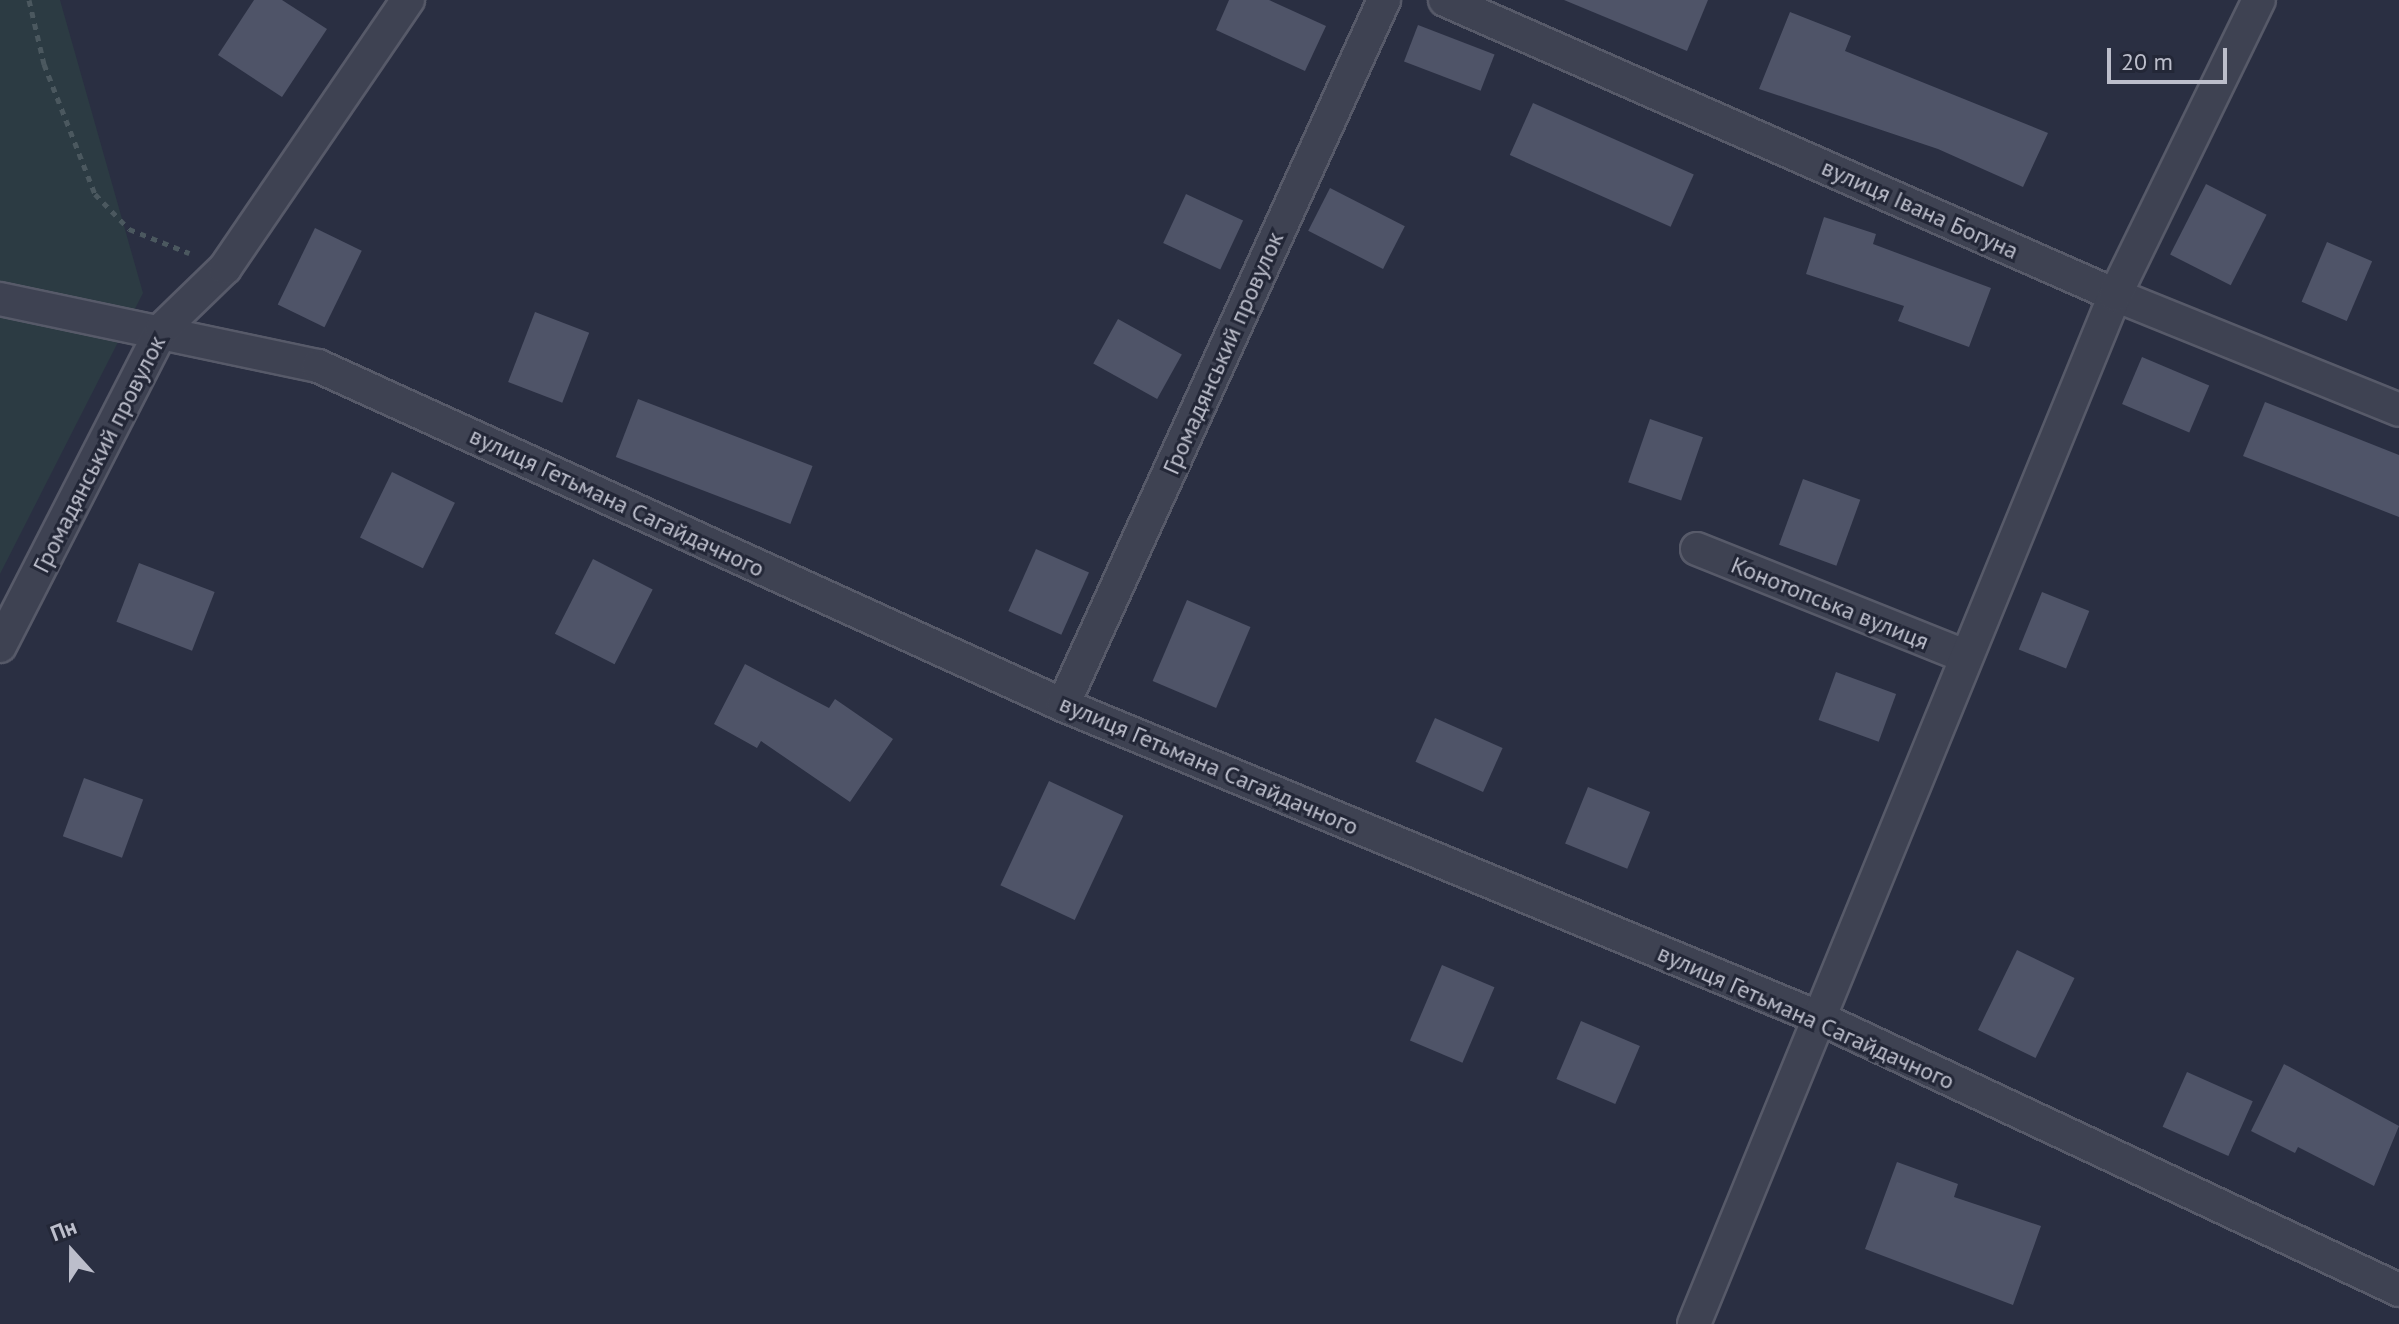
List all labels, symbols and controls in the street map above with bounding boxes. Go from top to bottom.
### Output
scale bar [2111,32,2231,82]
text: 20 m [2121,46,2173,77]
street label: вулиця Івана Богуна [1817,153,2023,265]
street label: Громадянський провулок [1156,227,1290,479]
street label: Громадянський провулок [27,331,171,577]
street label: вулиця Гетьмана Сагайдачного [465,421,769,583]
street label: Конотопська вулиця [1727,550,1933,656]
street label: вулиця Гетьмана Сагайдачного [1055,689,1363,841]
street label: вулиця Гетьмана Сагайдачного [1653,938,1959,1096]
north arrow [32,1212,112,1292]
text: Пн [46,1212,80,1247]

